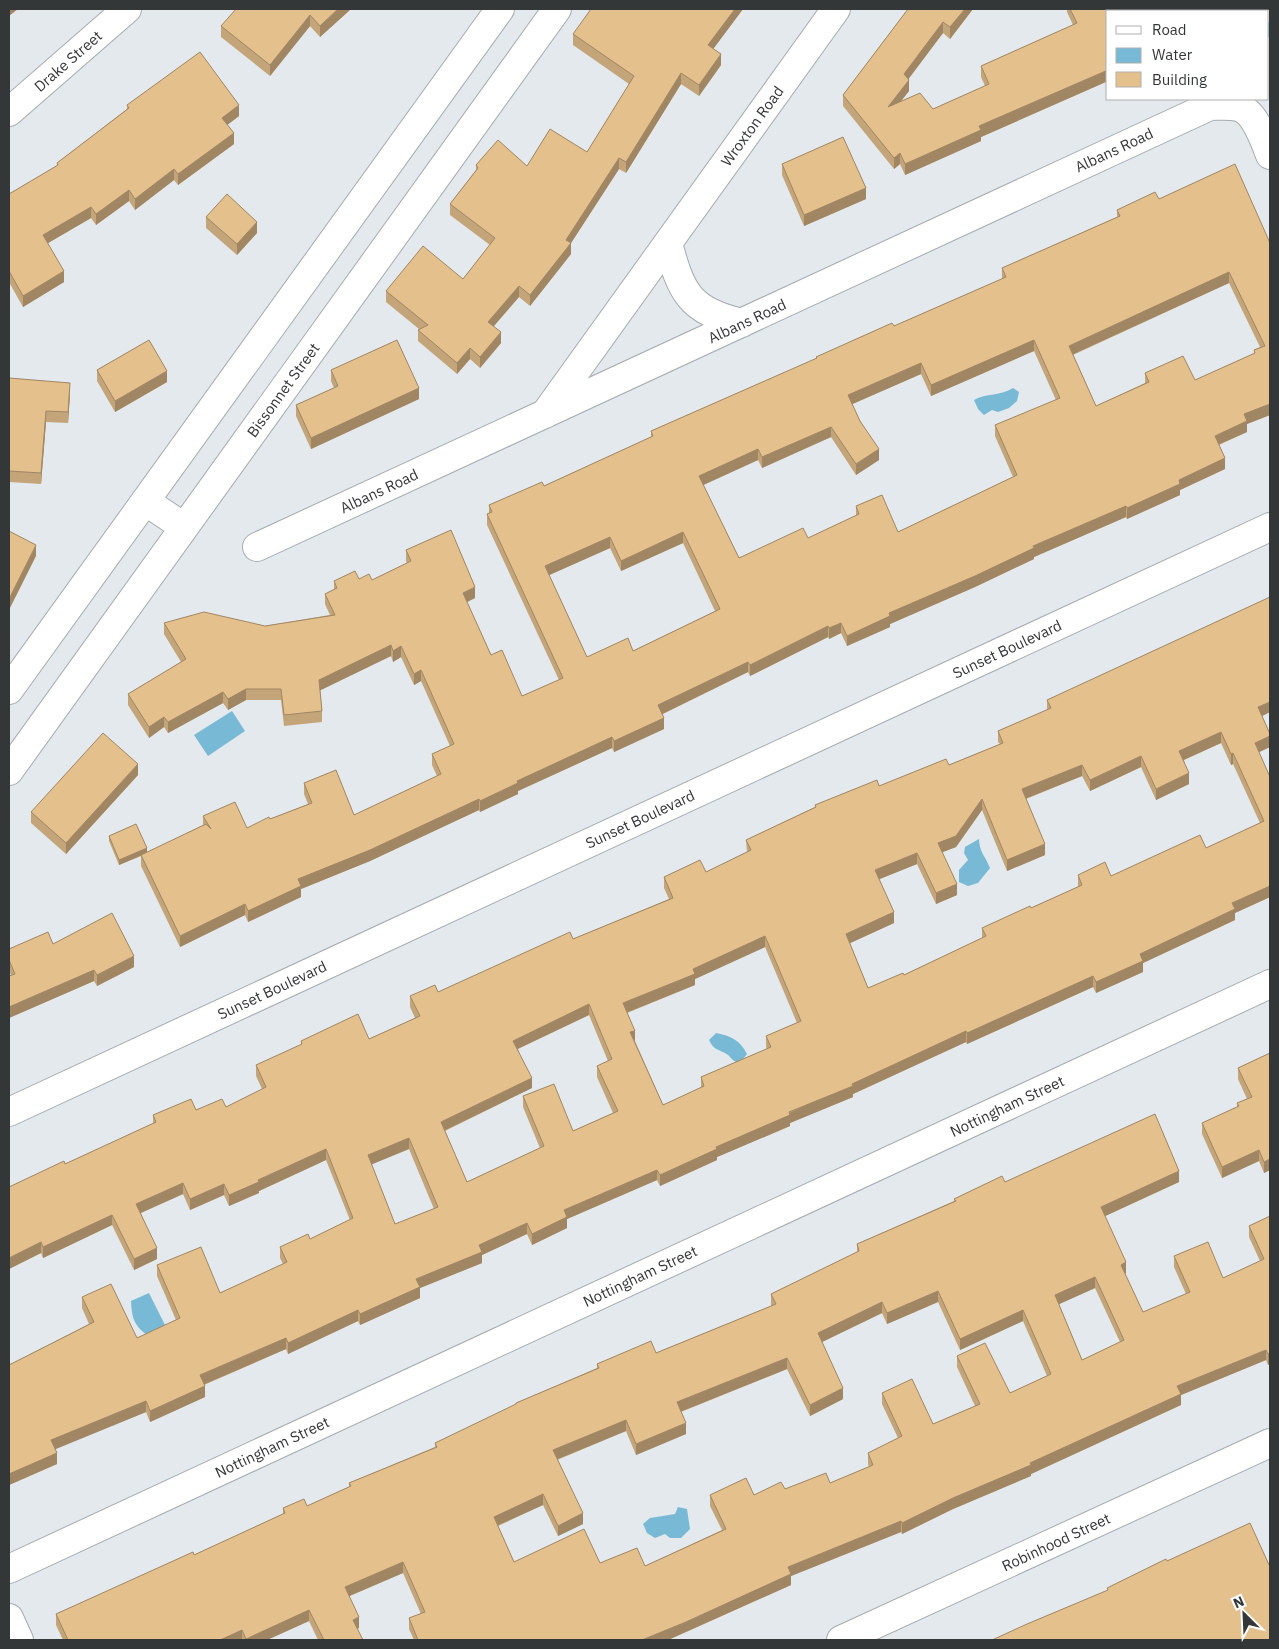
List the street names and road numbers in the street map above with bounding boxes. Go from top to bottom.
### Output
street label: Drake Street [30,26,106,96]
street label: Wroxton Road [717,82,787,170]
street label: Albans Road [1072,124,1156,176]
street label: Albans Road [705,295,789,347]
street label: Bissonnet Street [242,339,324,441]
street label: Albans Road [337,465,421,517]
street label: Sunset Boulevard [949,615,1065,683]
street label: Sunset Boulevard [582,785,698,853]
street label: Sunset Boulevard [214,956,330,1024]
street label: Nottingham Street [947,1071,1067,1141]
street label: Nottingham Street [580,1241,700,1311]
street label: Nottingham Street [212,1412,332,1482]
street label: Robinhood Street [999,1509,1113,1575]

